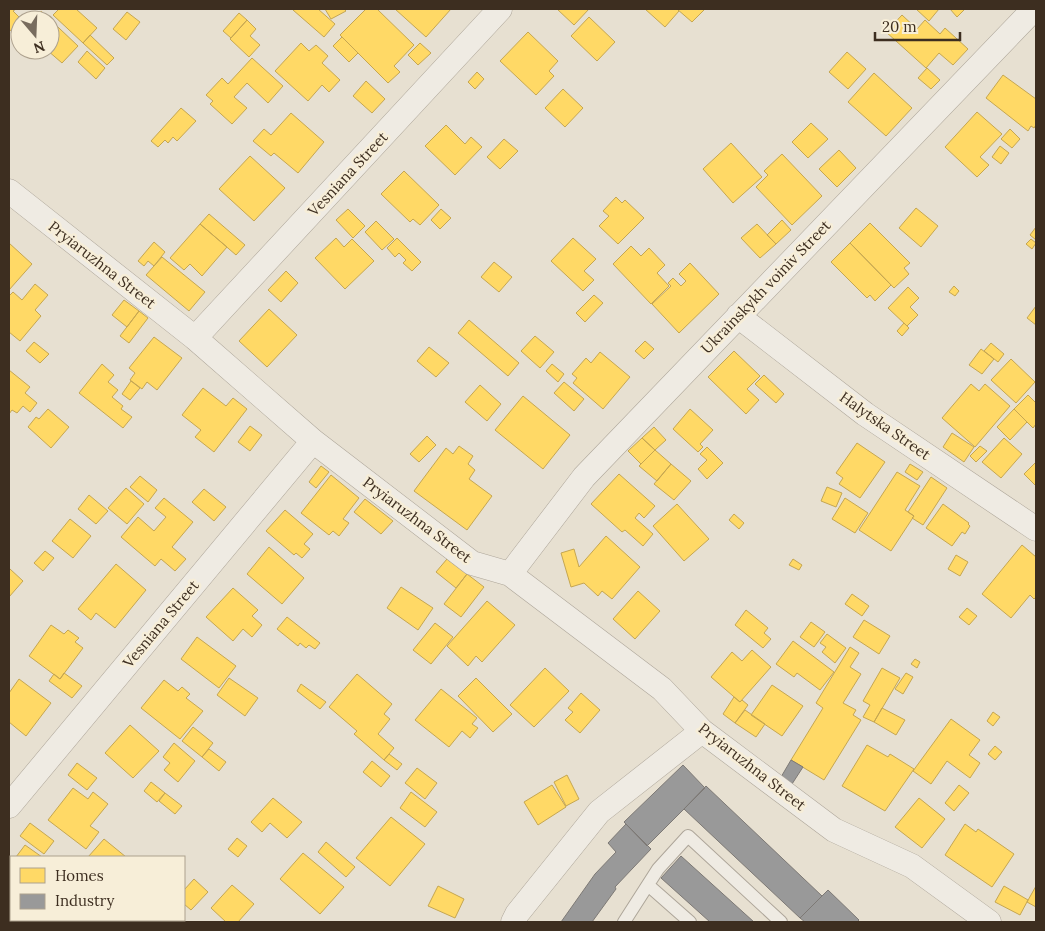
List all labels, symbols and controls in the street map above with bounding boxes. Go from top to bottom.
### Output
north arrow [10,10,60,60]
scale bar [875,10,960,42]
text: 20 m [882,17,917,36]
text: N [31,37,47,58]
street label: Vesniana Street [303,127,392,221]
street label: Ukrainskykh voiniv Street [697,216,835,357]
street label: Pryiaruzhna Street [45,217,160,313]
street label: Halytska Street [836,387,934,464]
street label: Pryiaruzhna Street [359,473,476,567]
street label: Vesniana Street [118,576,203,672]
street label: Pryiaruzhna Street [695,719,810,815]
legend [10,856,185,921]
text: Homes [55,866,104,885]
text: Industry [55,891,114,910]

